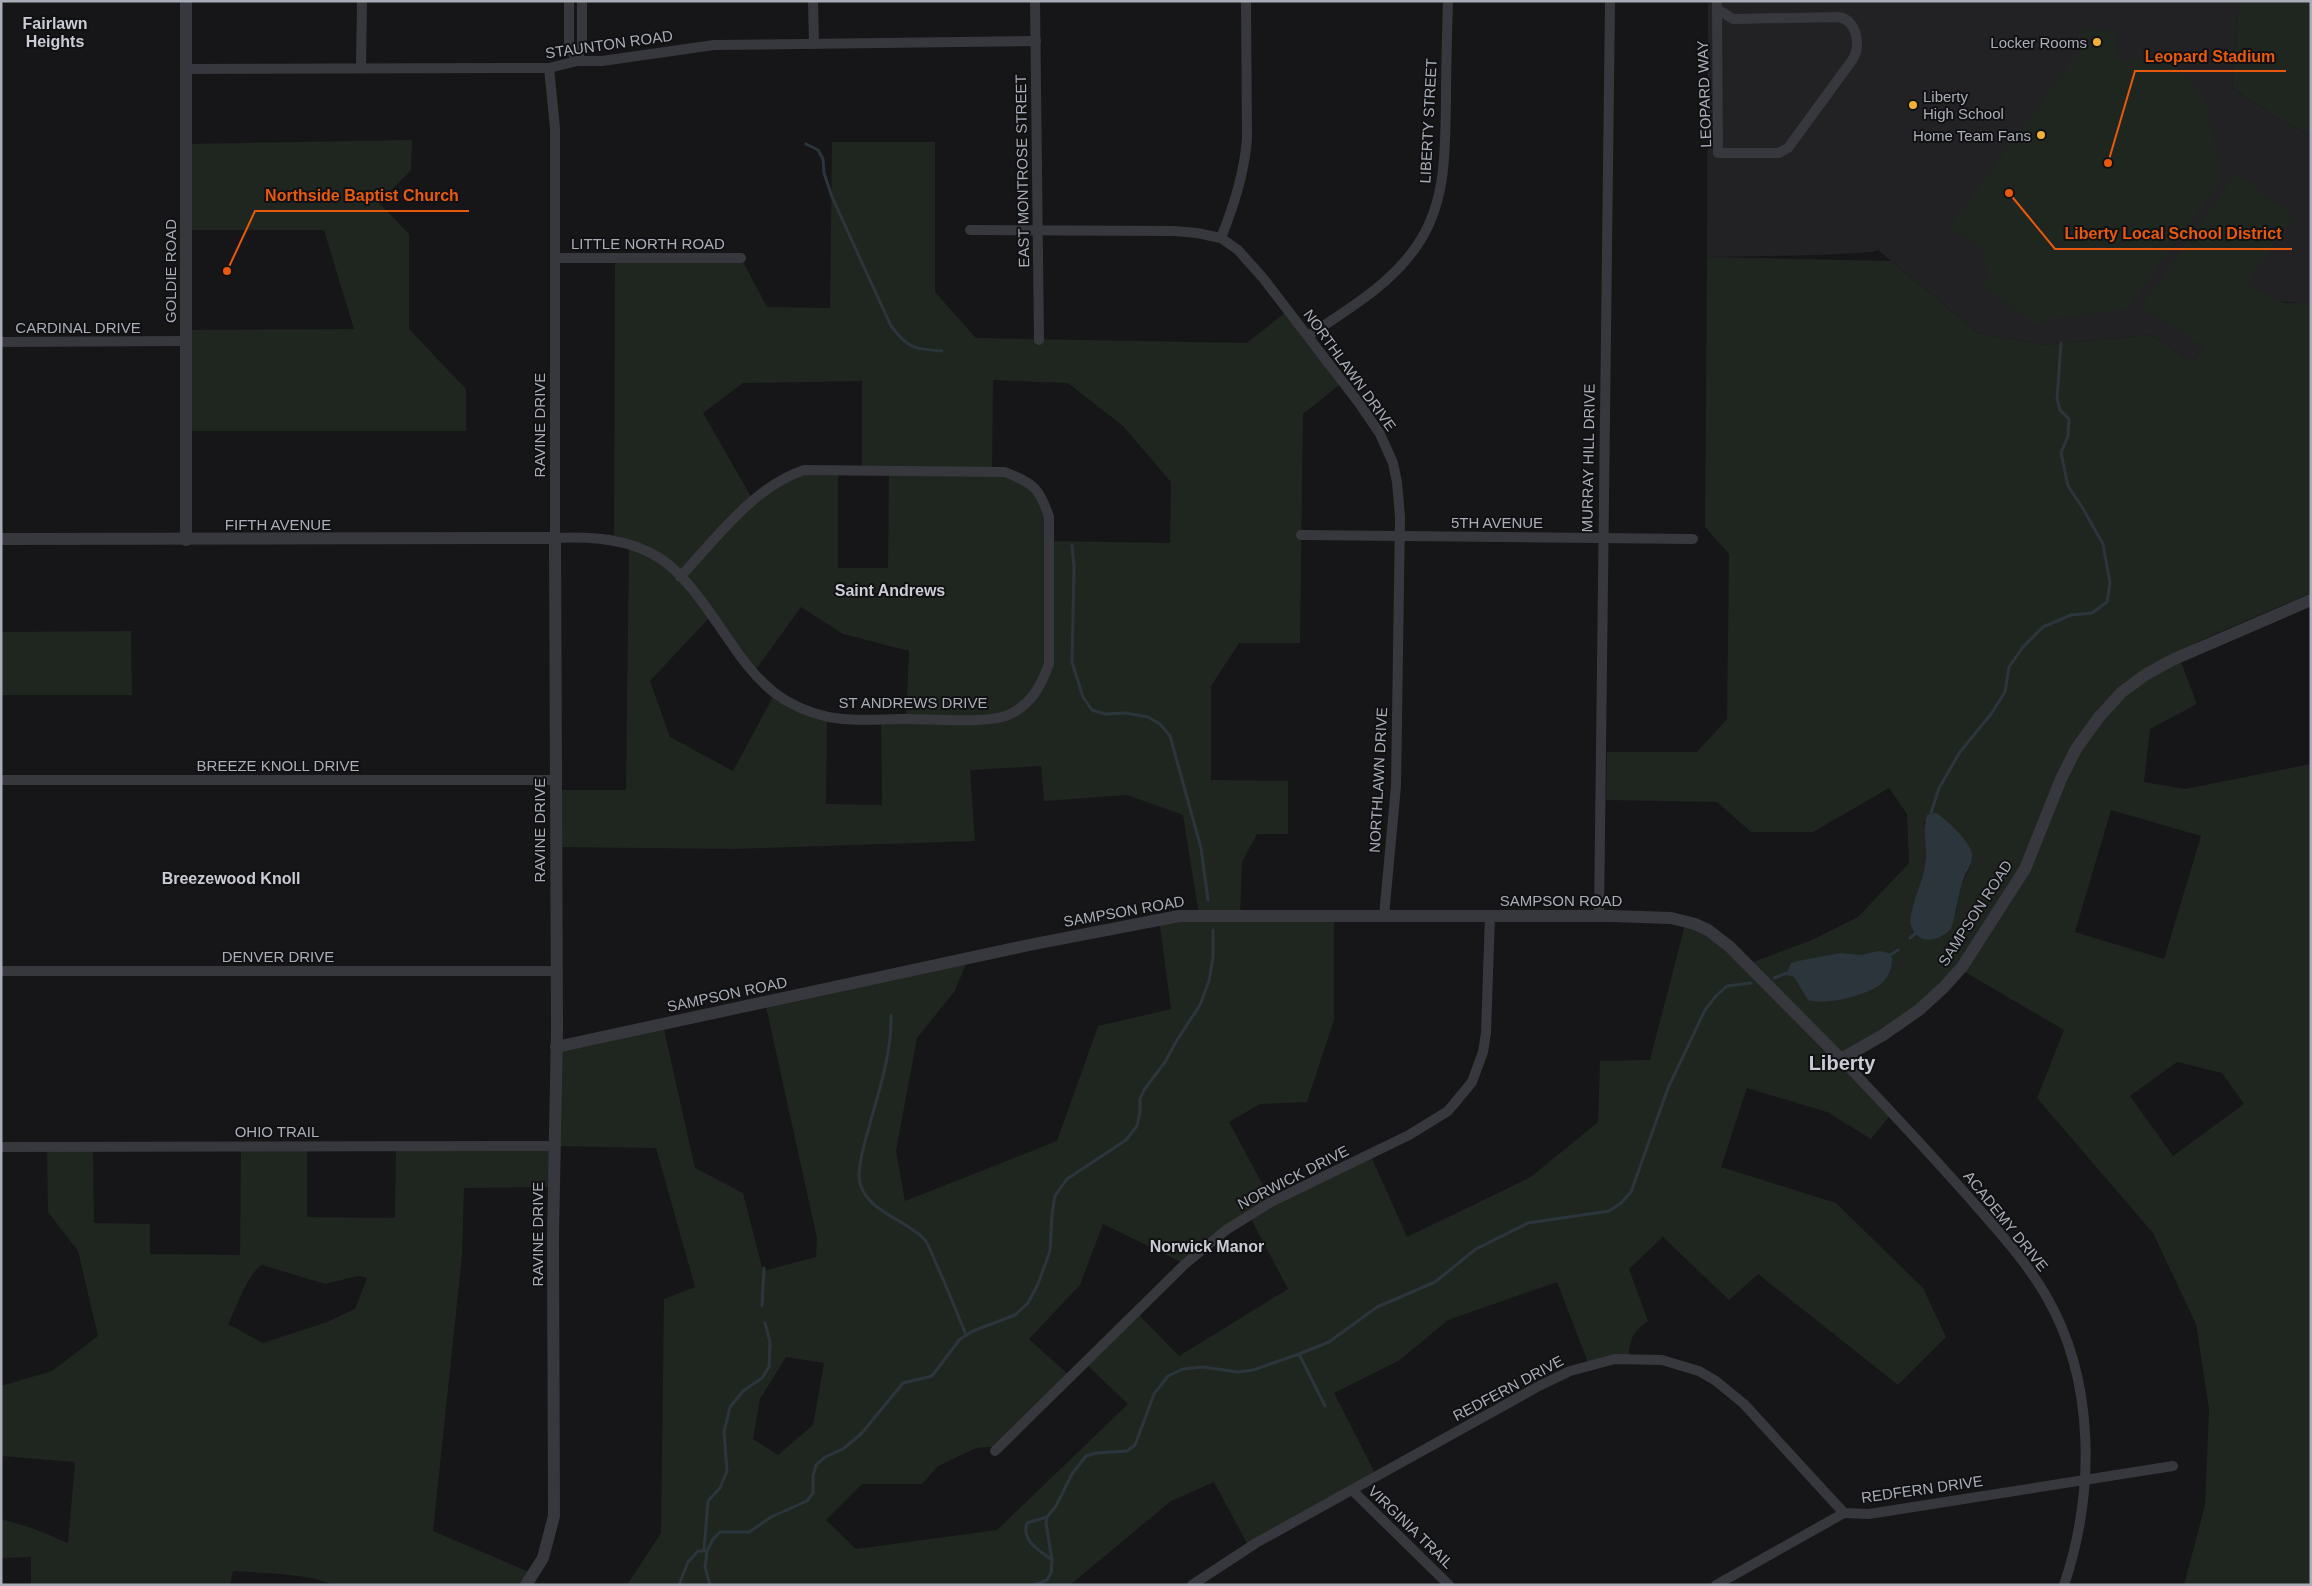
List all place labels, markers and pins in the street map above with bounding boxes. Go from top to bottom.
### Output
place label: Locker Rooms [1990,34,2087,51]
marker: Locker Rooms [2091,36,2103,48]
callout: Leopard Stadium [2135,40,2286,71]
place label: Liberty High School [1923,88,2004,122]
marker: Liberty High School [1907,99,1919,111]
place label: Home Team Fans [1913,127,2031,144]
marker: Home Team Fans [2035,129,2047,141]
callout: Northside Baptist Church [255,180,469,211]
callout: Liberty Local School District [2055,218,2292,249]

